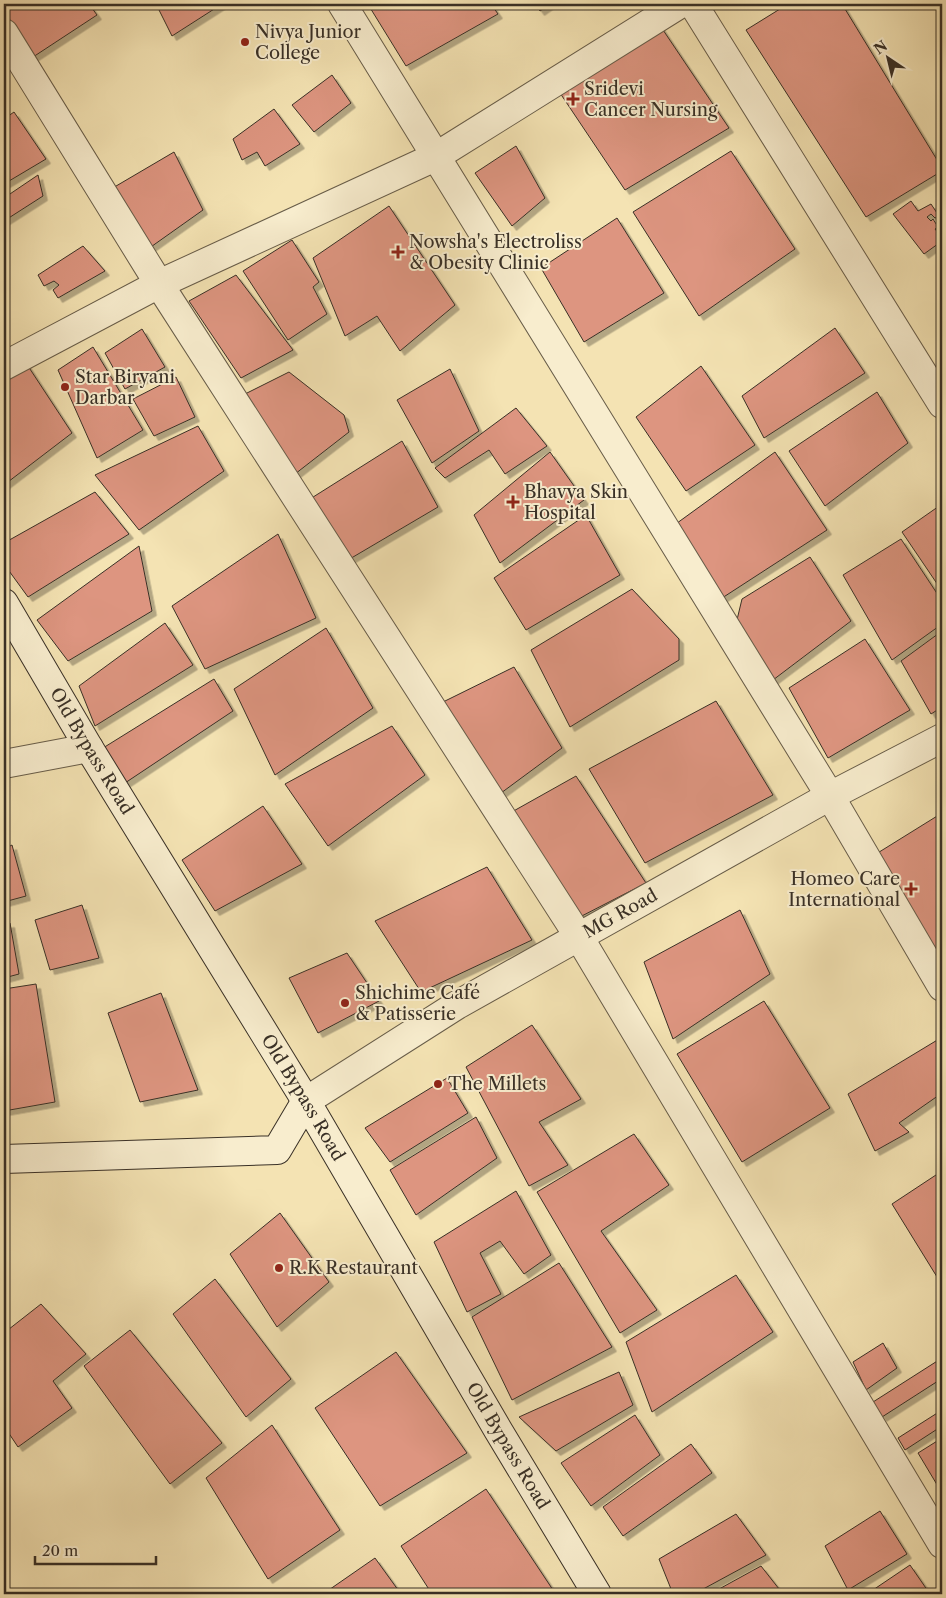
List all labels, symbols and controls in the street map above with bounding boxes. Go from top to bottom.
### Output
place label: Nivya Junior College [255,21,361,64]
north arrow [864,32,914,82]
marker: Nivya Junior College [239,36,251,48]
text: N [870,36,891,58]
place label: Sridevi Cancer Nursing [584,78,718,121]
marker: Sridevi Cancer Nursing [566,92,580,106]
place label: Nowsha's Electroliss & Obesity Clinic [409,231,582,274]
marker: Nowsha's Electroliss & Obesity Clinic [391,245,405,259]
place label: Star Biryani Darbar [75,366,176,409]
marker: Star Biryani Darbar [59,381,71,393]
place label: Bhavya Skin Hospital [524,481,628,524]
marker: Bhavya Skin Hospital [506,495,520,509]
street label: Old Bypass Road [45,684,138,818]
place label: Homeo Care International [788,868,900,911]
marker: Homeo Care International [904,882,918,896]
street label: MG Road [579,884,661,943]
place label: Shichime Café & Patisserie [355,982,480,1025]
marker: Shichime Café & Patisserie [339,997,351,1009]
street label: Old Bypass Road [257,1030,350,1165]
place label: The Millets [448,1073,546,1095]
marker: The Millets [432,1078,444,1090]
place label: R.K Restaurant [289,1257,418,1279]
marker: R.K Restaurant [273,1262,285,1274]
street label: Old Bypass Road [462,1378,554,1513]
scale bar [35,1533,156,1565]
text: 20 m [42,1541,78,1560]

